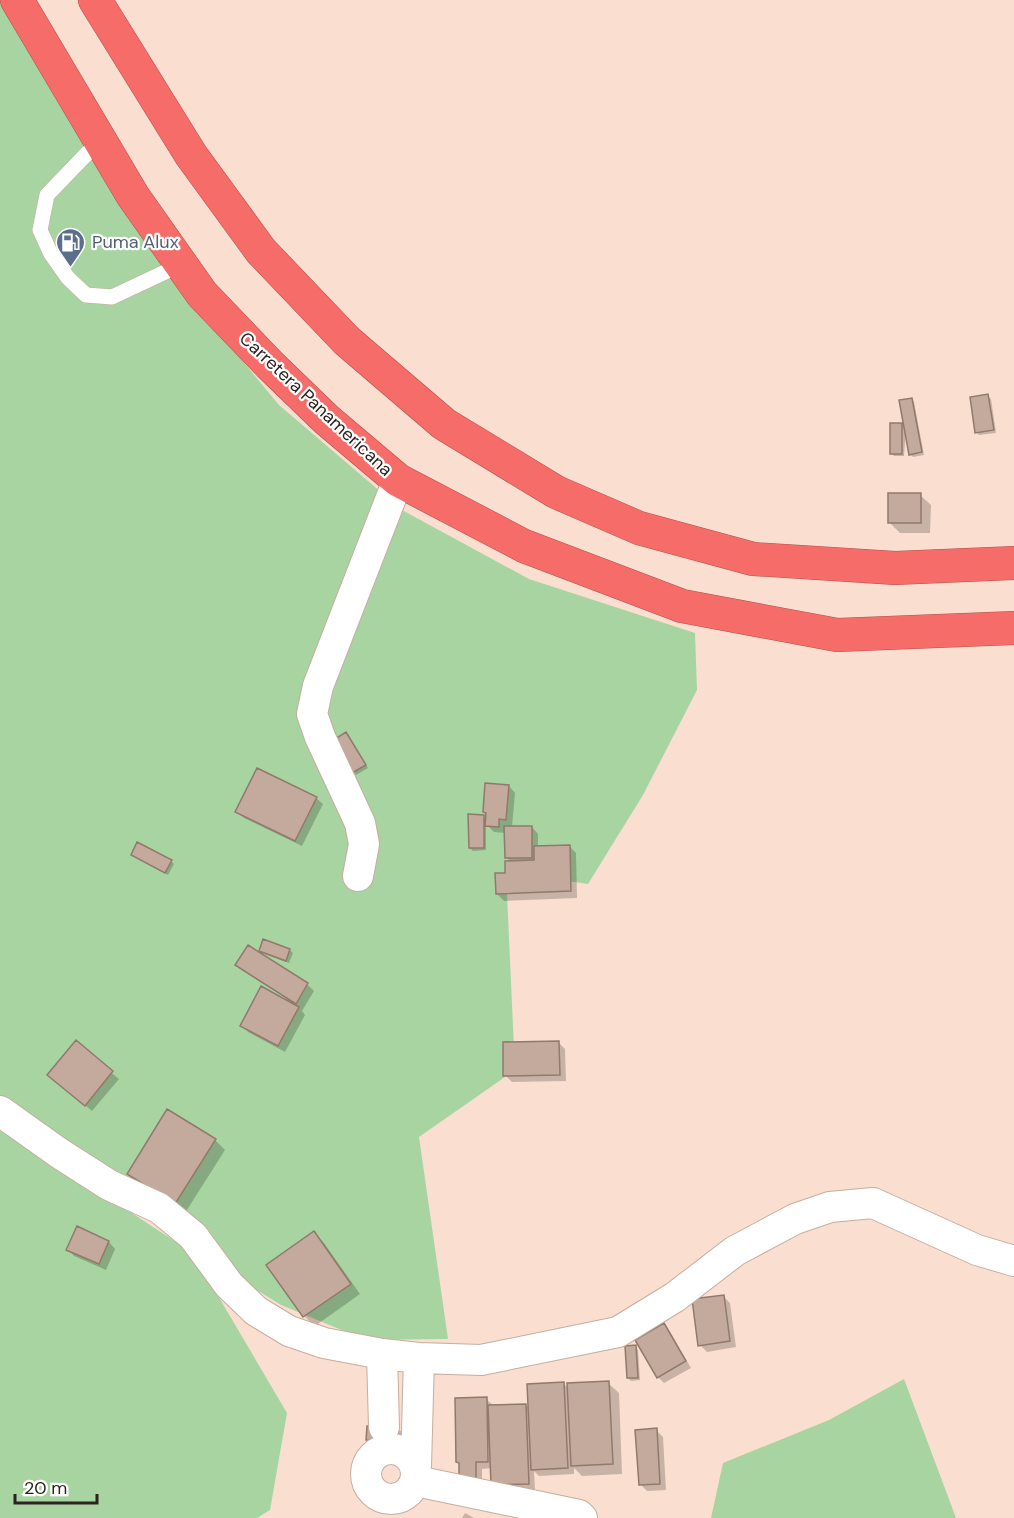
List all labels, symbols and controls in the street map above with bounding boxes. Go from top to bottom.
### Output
fuel station icon: Puma Alux [55,226,87,268]
place label: Puma Alux [92,230,179,254]
street label: Carretera Panamericana [234,327,398,481]
scale bar [15,1467,98,1505]
text: 20 m [24,1476,67,1500]

